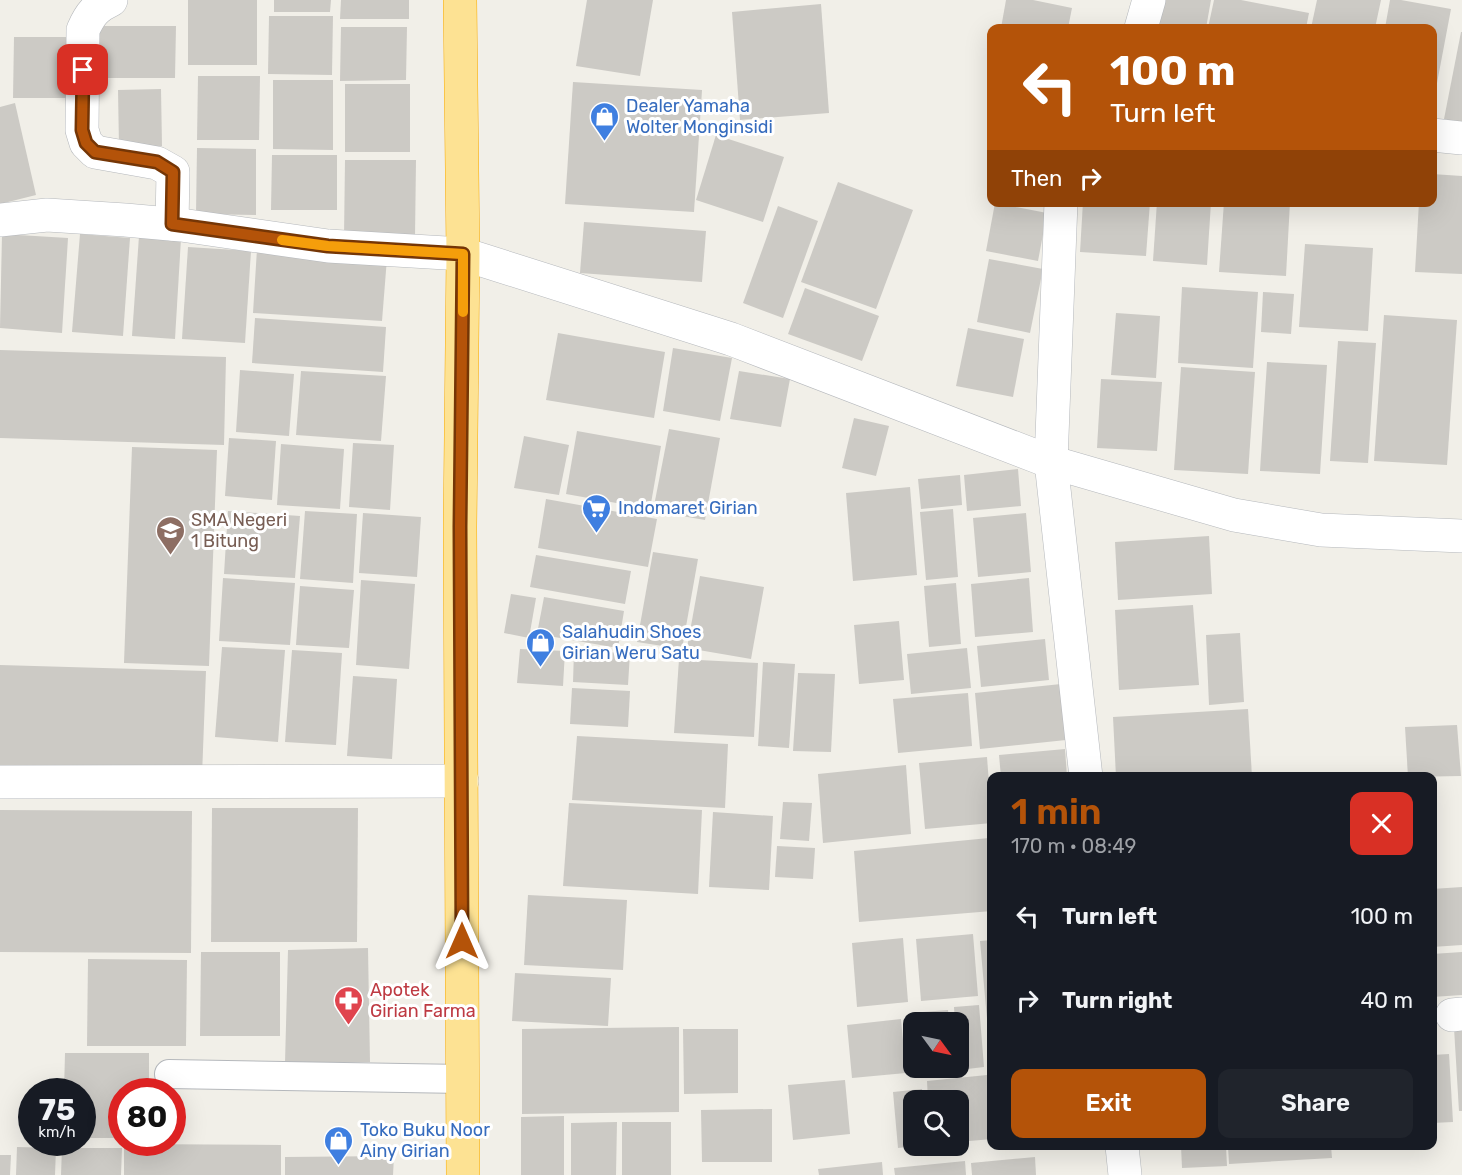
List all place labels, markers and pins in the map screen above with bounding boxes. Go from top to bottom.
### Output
pin [57,44,108,95]
place label: Dealer Yamaha Wolter Monginsidi [626,95,773,138]
shop icon: Dealer Yamaha Wolter Monginsidi [589,100,621,142]
supermarket icon: Indomaret Girian [581,492,613,534]
place label: Indomaret Girian [618,497,758,519]
place label: SMA Negeri 1 Bitung [191,509,287,552]
school or university icon: SMA Negeri 1 Bitung [154,514,186,556]
place label: Salahudin Shoes Girian Weru Satu [562,621,701,664]
shop icon: Salahudin Shoes Girian Weru Satu [525,626,557,668]
place label: Apotek Girian Farma [370,979,476,1022]
pharmacy icon: Apotek Girian Farma [333,984,365,1026]
place label: Toko Buku Noor Ainy Girian [360,1119,490,1162]
shop icon: Toko Buku Noor Ainy Girian [323,1124,355,1166]

